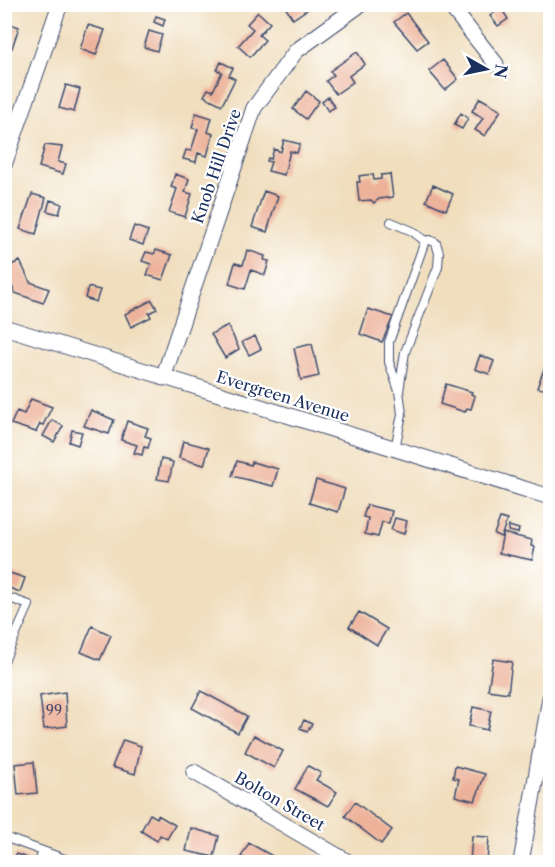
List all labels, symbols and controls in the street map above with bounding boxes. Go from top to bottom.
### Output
north arrow [456,39,516,99]
text: N [490,63,512,80]
street label: Knob Hill Drive [187,106,245,226]
street label: Evergreen Avenue [214,366,352,426]
house number: 99 [46,701,62,719]
street label: Bolton Street [231,767,329,835]

